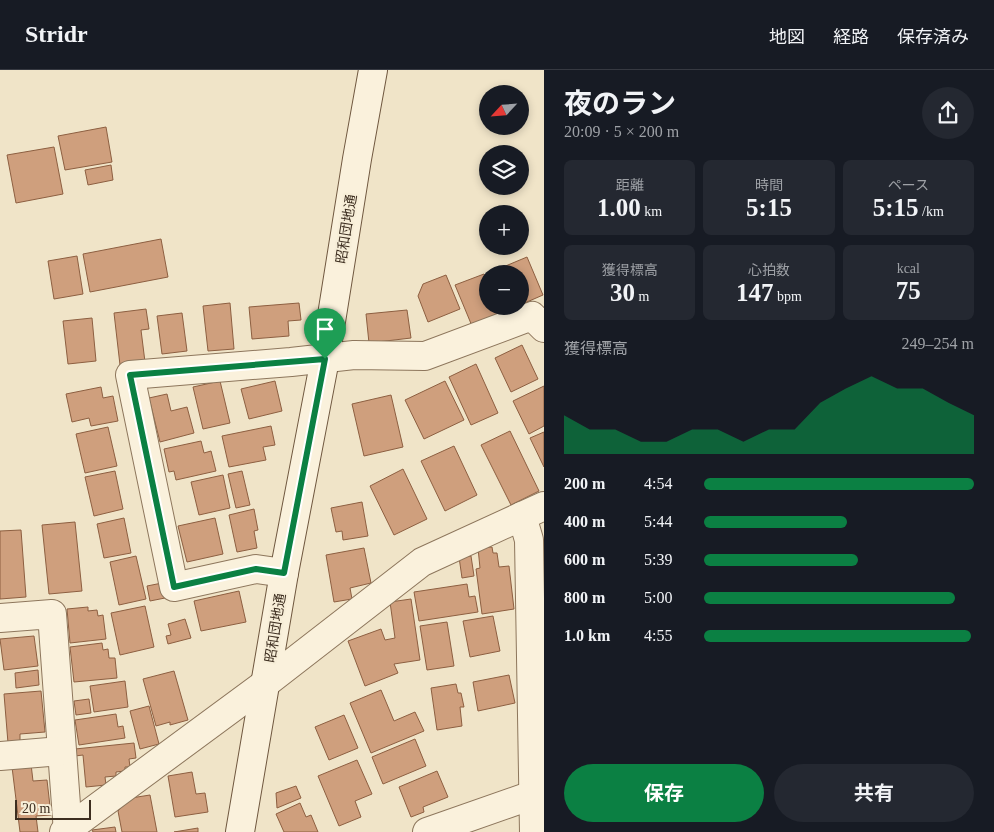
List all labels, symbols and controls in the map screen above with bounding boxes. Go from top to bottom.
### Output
text: Stridr [25,21,88,47]
text: 地図 [769,27,805,47]
text: 経路 [833,27,869,47]
text: 保存済み [897,27,969,47]
north arrow [479,85,529,135]
map controls [479,85,529,315]
button: share [922,87,974,139]
text: 夜のラン [564,88,676,119]
text: 20:09 · 5 × 200 m [564,123,679,140]
button: layers [479,145,529,195]
text: 距離 [616,178,644,193]
text: 時間 [755,178,783,193]
text: ペース [888,178,929,193]
street label: 昭和団地通 [334,193,359,265]
text: 1.00 [597,194,641,221]
text: 5:15 [746,194,792,221]
text: 5:15 [873,194,919,221]
text: km [641,204,662,219]
text: /km [919,204,944,219]
button: + [479,205,529,255]
text: kcal [897,261,920,276]
text: 獲得標高 [602,263,658,278]
text: 心拍数 [748,263,790,278]
button: − [479,265,529,315]
text: 75 [896,277,921,304]
text: 30 [610,279,635,306]
text: 147 [736,279,774,306]
text: m [635,289,649,304]
text: bpm [774,289,802,304]
pin [304,308,346,359]
icon: arrive [311,315,339,343]
text: 249–254 m [902,335,974,352]
text: 獲得標高 [564,340,628,357]
text: 200 m [564,475,605,492]
text: 4:54 [644,475,672,492]
text: 400 m [564,513,605,530]
text: 5:44 [644,513,672,530]
text: 600 m [564,551,605,568]
text: 5:39 [644,551,672,568]
text: 800 m [564,589,605,606]
text: 5:00 [644,589,672,606]
street label: 昭和団地通 [263,592,288,664]
text: 1.0 km [564,627,610,644]
text: 4:55 [644,627,672,644]
button: 保存 [564,764,764,822]
button: 共有 [774,764,974,822]
scale bar [15,797,91,820]
text: 20 m [22,801,50,816]

